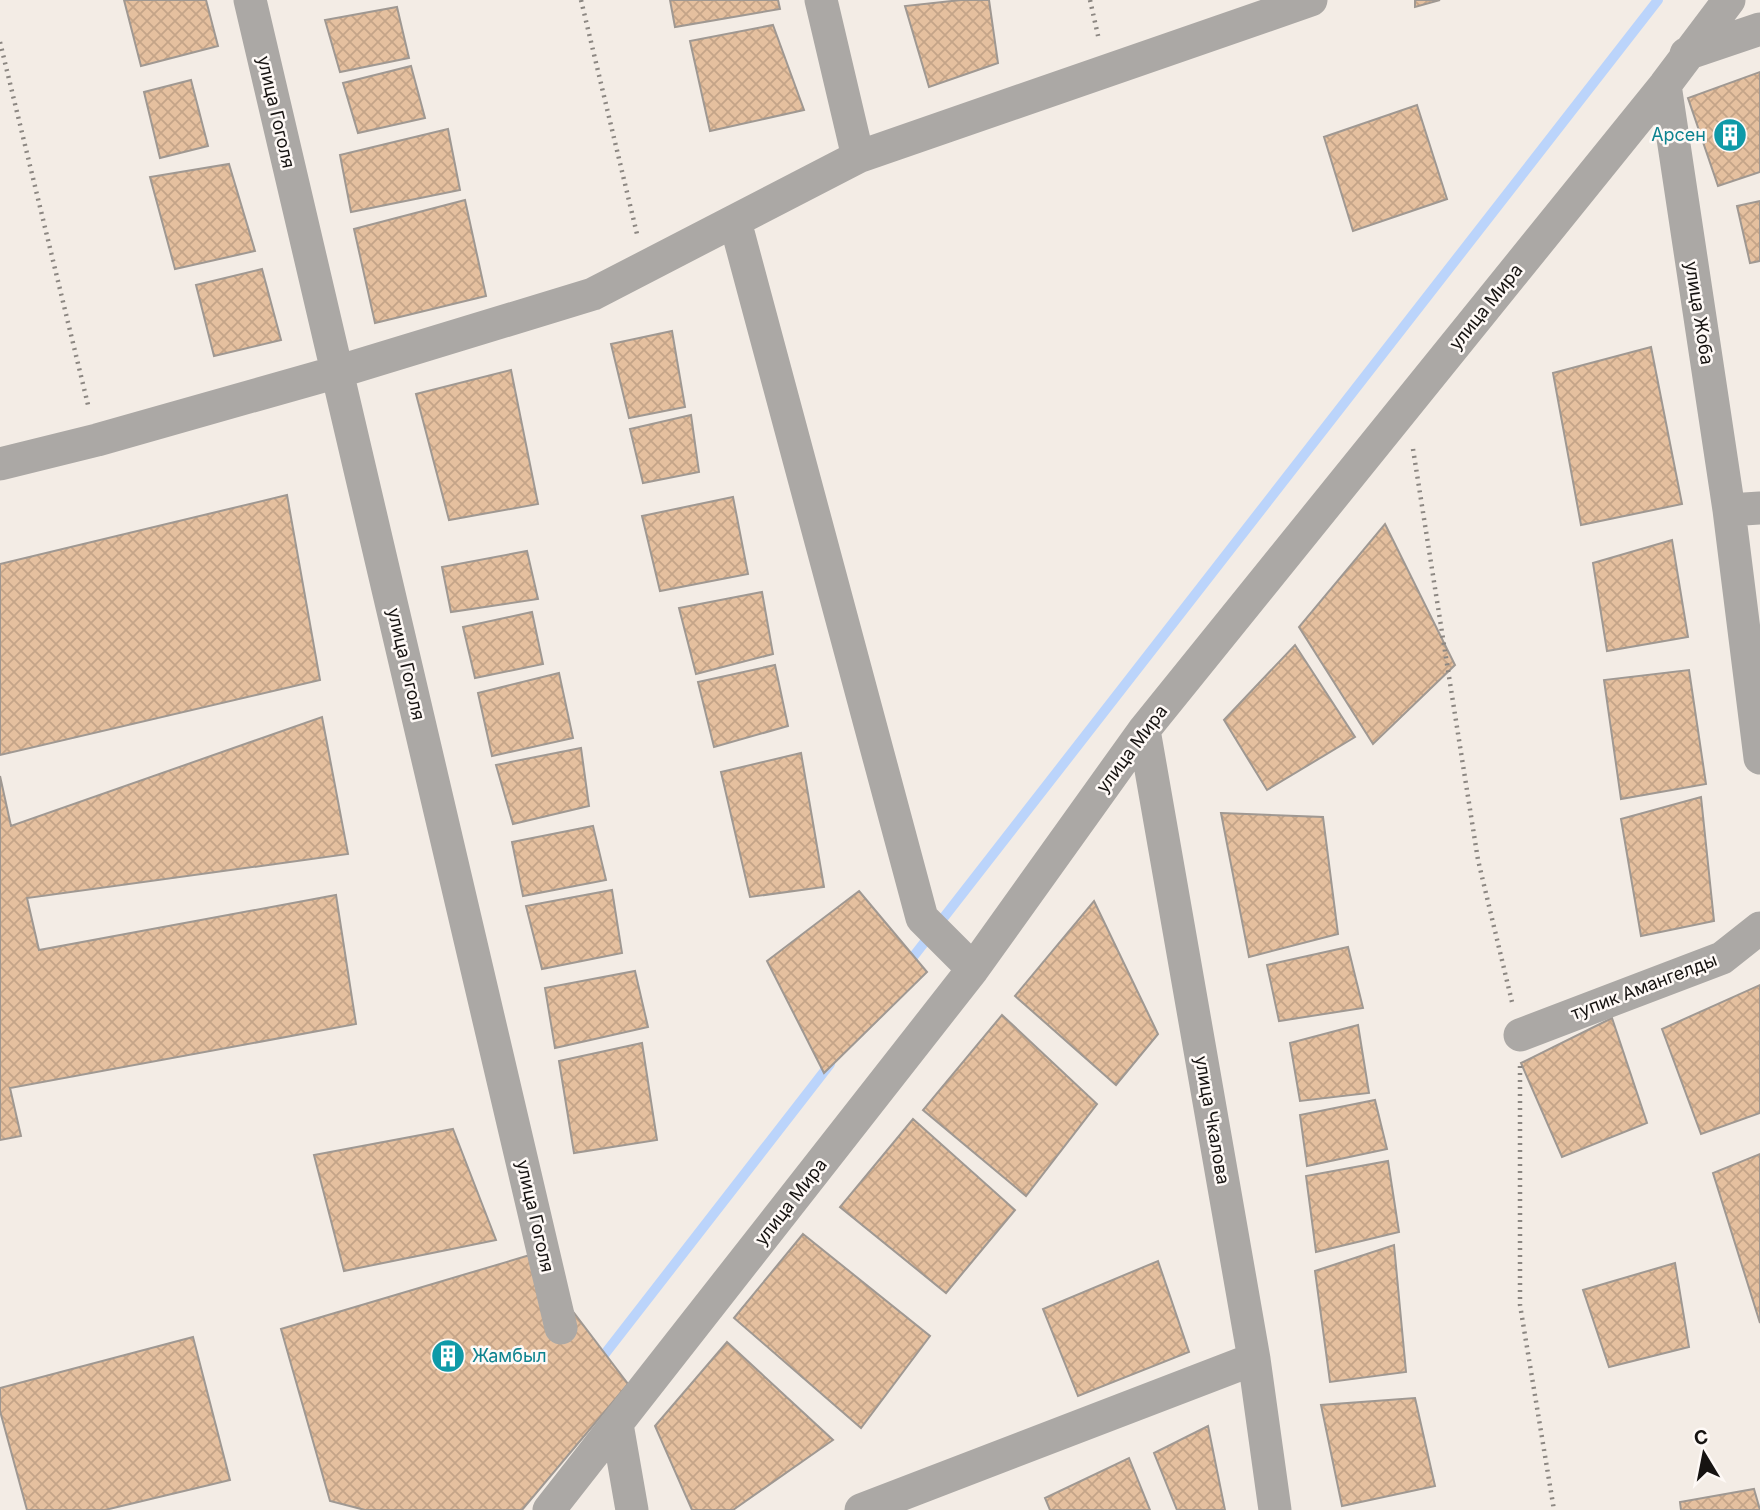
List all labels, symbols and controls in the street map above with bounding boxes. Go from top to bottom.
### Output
street label: улица Гоголя [253,54,300,170]
building icon: Арсен [1711,116,1749,154]
place label: Арсен [1651,124,1706,145]
street label: улица Мира [1445,259,1527,354]
street label: улица Жоба [1681,260,1718,366]
street label: улица Гоголя [383,606,430,722]
street label: улица Мира [1092,701,1171,797]
street label: тупик Амангелды [1568,949,1720,1024]
street label: улица Чкалова [1191,1054,1234,1186]
street label: улица Мира [750,1154,831,1249]
street label: улица Гоголя [512,1158,559,1274]
building icon: Жамбыл [429,1337,467,1375]
place label: Жамбыл [472,1345,547,1366]
north arrow [1669,1419,1739,1489]
text: С [1692,1425,1710,1450]

